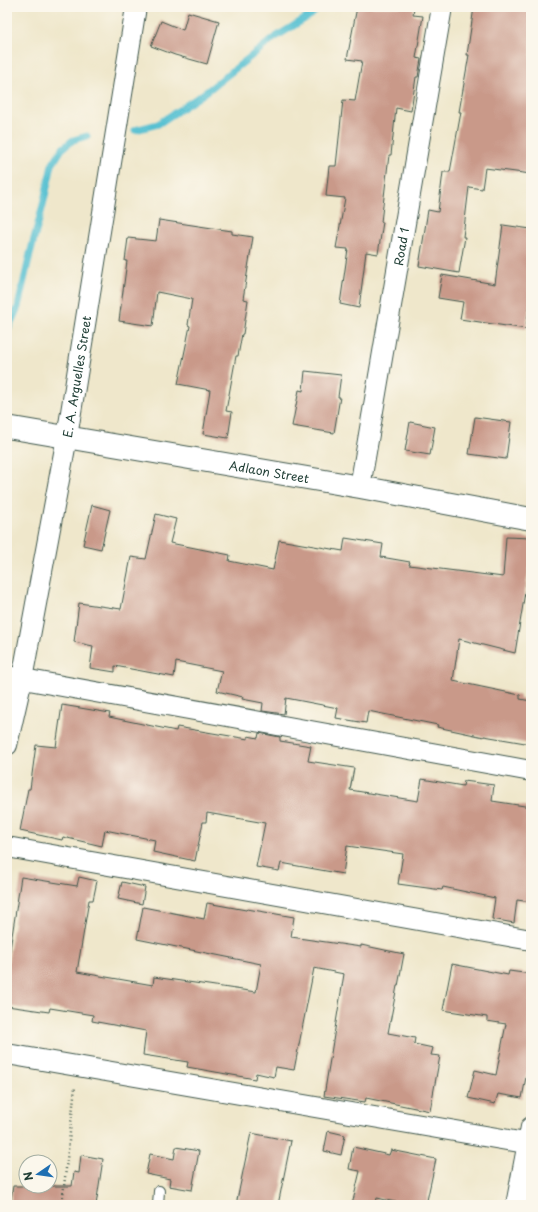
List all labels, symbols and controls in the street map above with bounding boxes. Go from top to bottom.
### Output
street label: Road 1 [389,226,413,267]
street label: E. A. Arguelles Street [58,314,95,439]
street label: Adlaon Street [228,456,311,487]
north arrow [18,1154,58,1194]
text: N [18,1170,37,1183]

